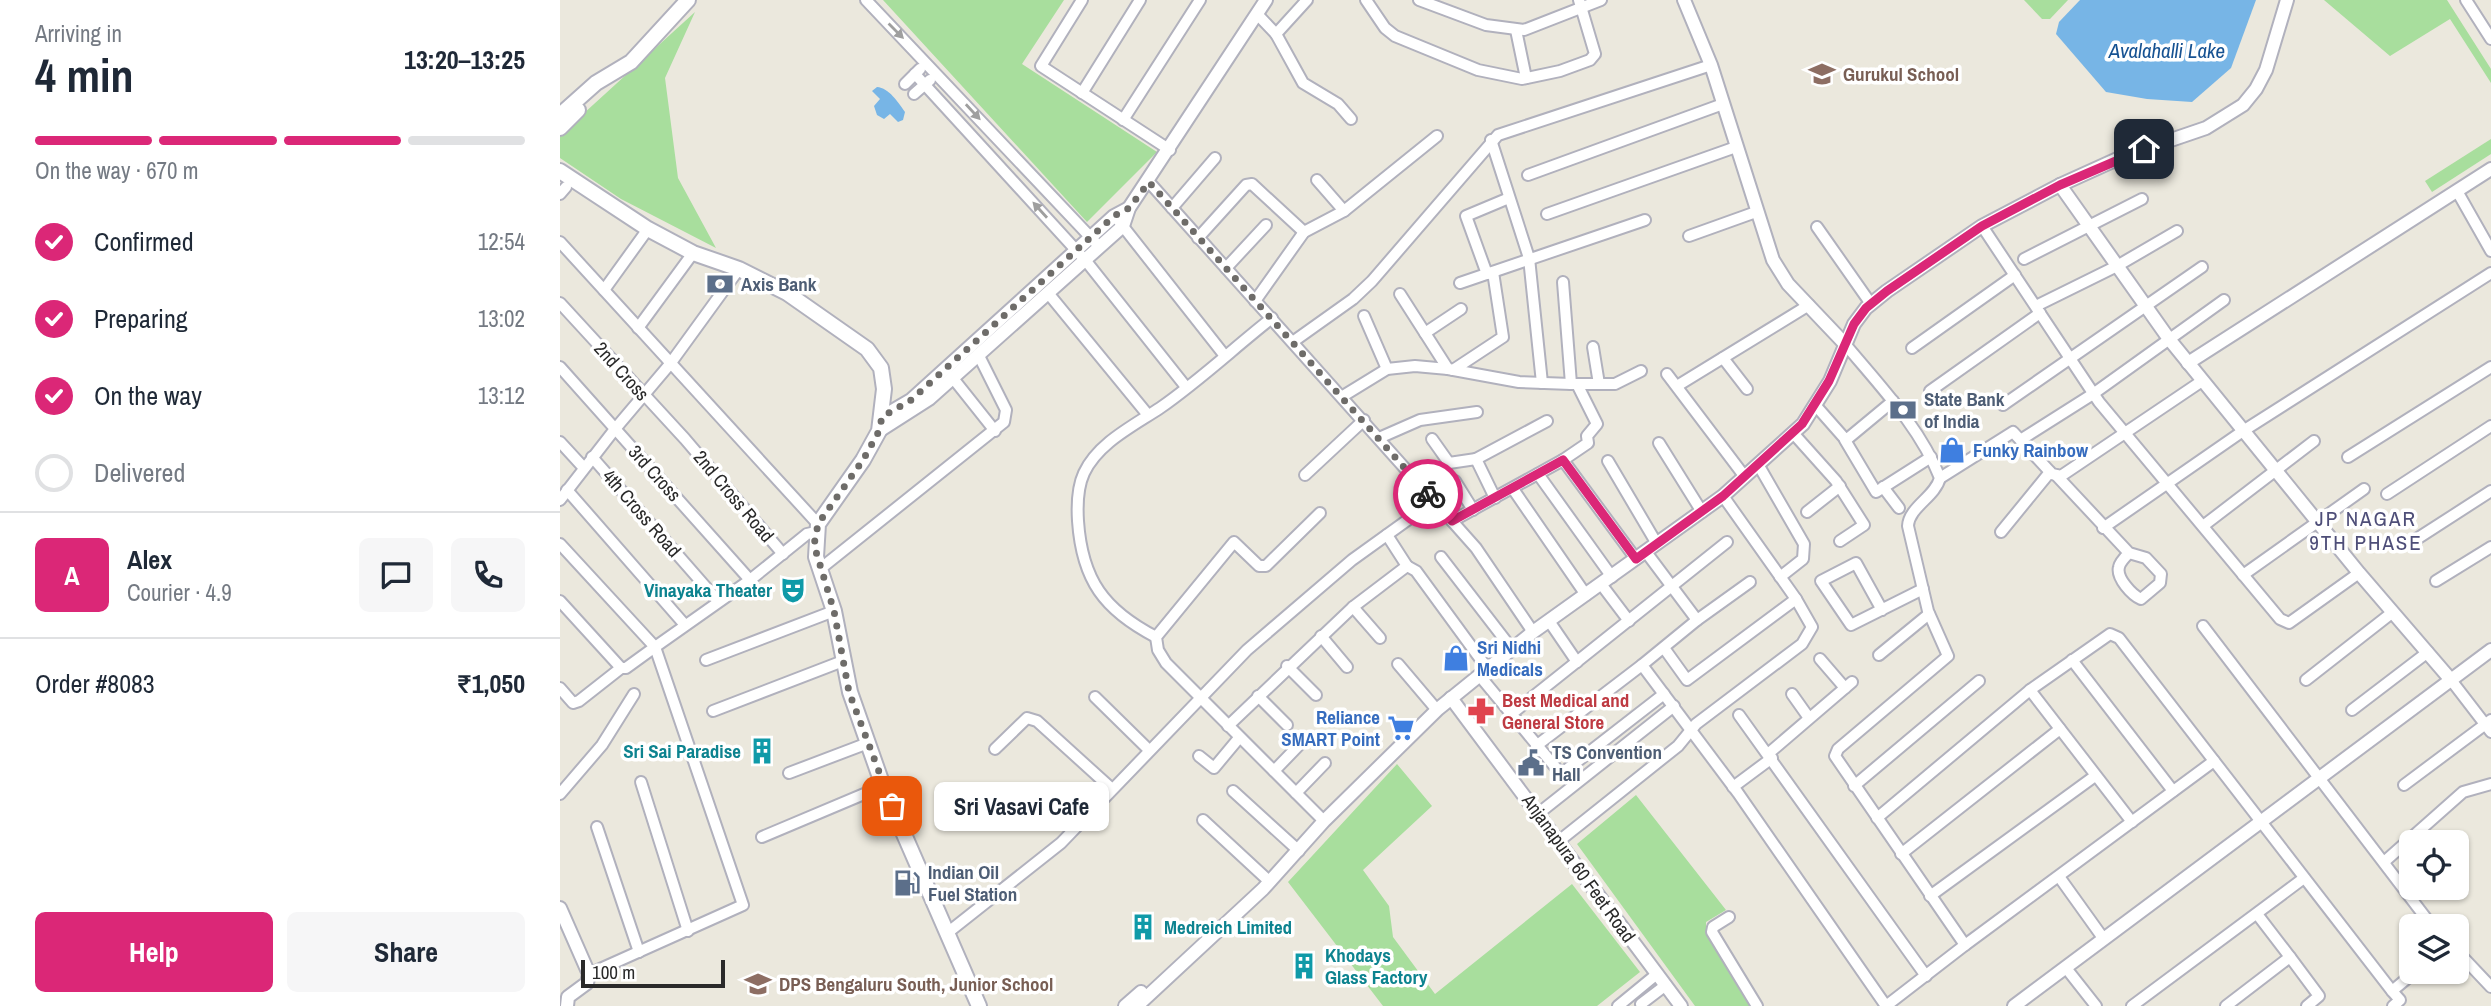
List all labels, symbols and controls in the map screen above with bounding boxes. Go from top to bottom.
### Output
text: Arriving in [35,18,122,49]
one-way arrow [888,22,905,39]
water label: Avalahalli Lake [2108,36,2225,65]
text: 13:20–13:25 [404,42,525,77]
text: 4 min [35,44,134,106]
school or university icon: Gurukul School [1807,59,1837,89]
place label: Gurukul School [1843,61,1959,87]
one-way arrow [965,103,981,121]
pin [2114,119,2174,179]
icon: home [2125,130,2163,168]
text: On the way · 670 m [35,155,199,186]
one-way arrow [1032,201,1048,219]
icon: check [35,223,73,261]
text: Confirmed [94,224,194,259]
text: 12:54 [478,226,525,257]
bank icon: Axis Bank [705,269,735,299]
place label: Axis Bank [741,271,817,297]
icon: check [35,300,73,338]
text: Preparing [94,301,188,336]
text: 13:02 [478,303,525,334]
street label: 2nd Cross [589,336,656,406]
icon: check [35,377,73,415]
text: On the way [94,378,202,413]
text: 13:12 [478,380,525,411]
place label: State Bank of India [1924,386,2005,434]
bank icon: State Bank of India [1888,395,1918,425]
shop icon: Funky Rainbow [1937,435,1967,465]
place label: Funky Rainbow [1973,437,2089,463]
street label: 3rd Cross [623,439,687,507]
street label: 2nd Cross Road [688,445,780,547]
text: Delivered [94,455,185,490]
courier [1393,459,1463,529]
street label: 4th Cross Road [597,464,687,562]
icon: bike [1409,475,1447,513]
district label: JP NAGAR 9TH PHASE [2309,504,2423,557]
button: chat [359,538,433,612]
button: phone [451,538,525,612]
text: Alex [127,542,172,577]
text: A [64,558,80,593]
theatre icon: Vinayaka Theater [778,575,808,605]
text: Courier · 4.9 [127,577,232,608]
place label: Vinayaka Theater [644,577,772,603]
place label: Sri Nidhi Medicals [1477,634,1543,682]
shop icon: Sri Nidhi Medicals [1441,643,1471,673]
text: Order #8083 [35,666,155,701]
text: ₹1,050 [457,666,525,701]
place label: Best Medical and General Store [1502,687,1629,735]
pharmacy icon: Best Medical and General Store [1466,696,1496,726]
place label: Reliance SMART Point [1281,704,1380,752]
supermarket icon: Reliance SMART Point [1386,713,1416,743]
building icon: Sri Sai Paradise [747,736,777,766]
place label: Sri Sai Paradise [623,738,741,764]
place label: TS Convention Hall [1552,739,1662,787]
public building icon: TS Convention Hall [1516,748,1546,778]
pin [862,776,922,836]
callout: Sri Vasavi Cafe [934,782,1109,830]
icon: bag [873,787,911,825]
street label: Anjanapura 60 Feet Road [1516,788,1642,948]
text: Sri Vasavi Cafe [954,791,1089,822]
map controls [2399,830,2469,984]
button: locate [2399,830,2469,900]
place label: Indian Oil Fuel Station [928,859,1017,907]
fuel station icon: Indian Oil Fuel Station [892,868,922,898]
button: Help [35,912,273,992]
button: Share [287,912,525,992]
building icon: Medreich Limited [1128,912,1158,942]
place label: Medreich Limited [1164,914,1292,940]
button: layers [2399,914,2469,984]
place label: Khodays Glass Factory [1325,942,1428,990]
building icon: Khodays Glass Factory [1289,951,1319,981]
scale bar [581,957,724,989]
text: 100 m [592,959,635,985]
school or university icon: DPS Bengaluru South, Junior School [743,969,773,999]
place label: DPS Bengaluru South, Junior School [779,971,1053,997]

